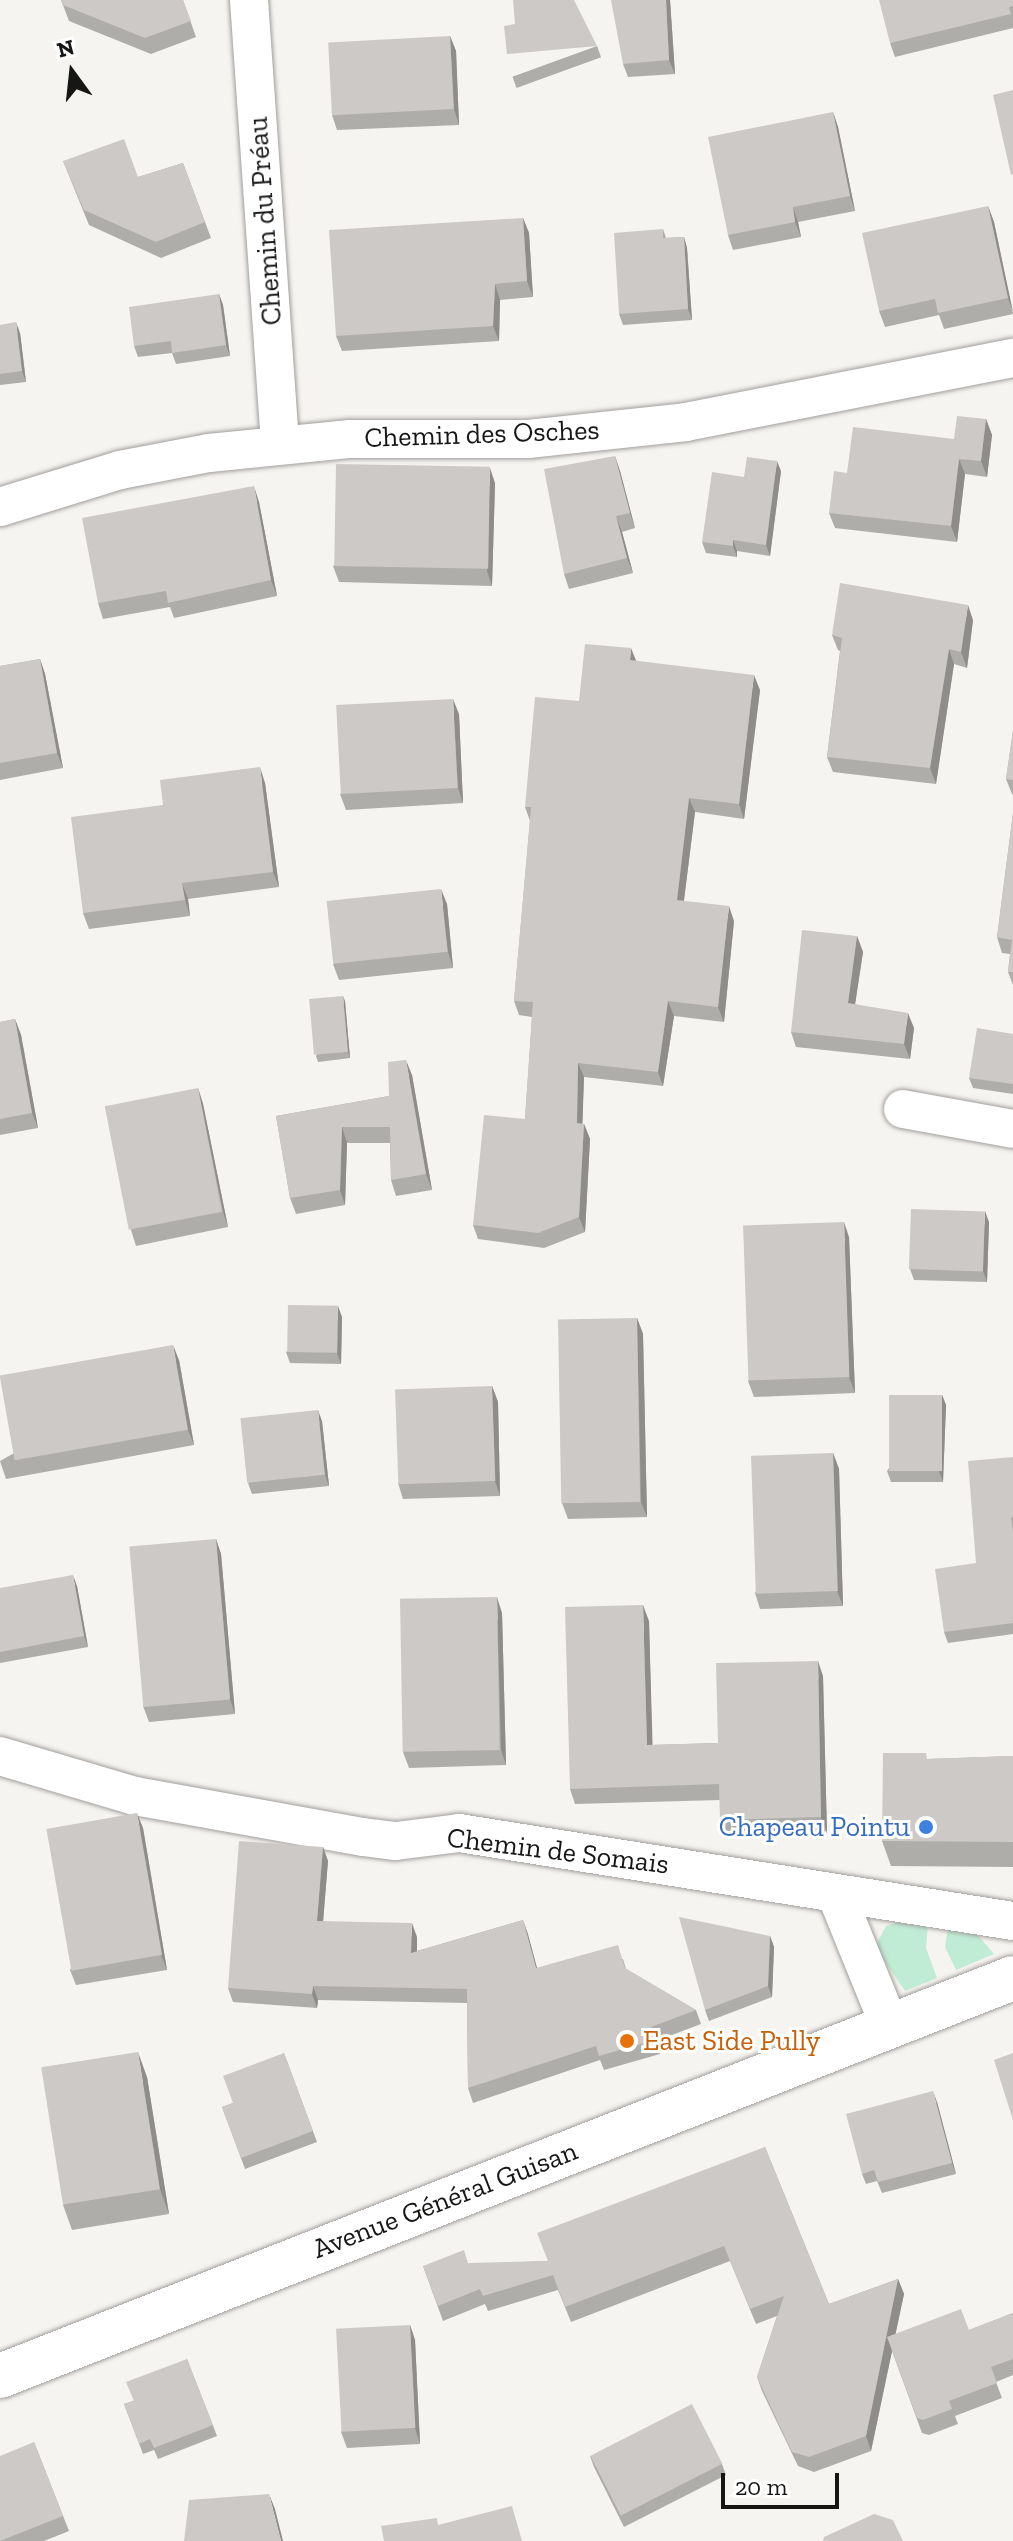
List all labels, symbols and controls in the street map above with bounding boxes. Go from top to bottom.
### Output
north arrow [32,32,112,112]
text: N [54,33,77,64]
street label: Chemin du Préau [241,116,289,326]
street label: Chemin des Osches [364,413,600,455]
place label: Chapeau Pointu [719,1810,910,1844]
marker: Chapeau Pointu [917,1818,935,1836]
street label: Chemin de Somais [445,1821,671,1881]
place label: East Side Pully [643,2024,820,2058]
marker: East Side Pully [618,2032,636,2050]
street label: Avenue Général Guisan [308,2134,582,2266]
scale bar [725,2457,843,2507]
text: 20 m [735,2472,787,2501]

